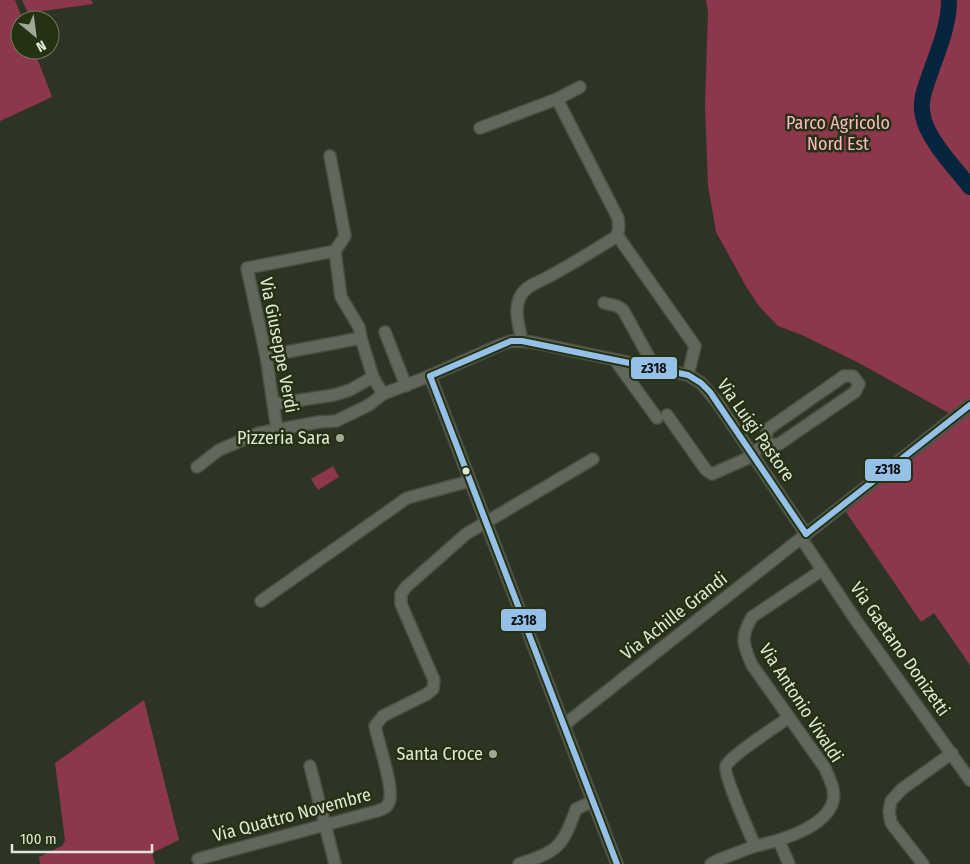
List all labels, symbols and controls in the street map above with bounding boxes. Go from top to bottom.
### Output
north arrow [10,10,60,60]
text: N [33,36,49,55]
park label: Parco Agricolo Nord Est [786,112,890,155]
street label: Via Giuseppe Verdi [255,275,303,415]
line badge: z318 [630,356,678,380]
text: z318 [641,360,667,377]
street label: Via Luigi Pastore [713,374,800,486]
place label: Pizzeria Sara [237,427,330,449]
marker: Pizzeria Sara [334,432,346,444]
line badge: z318 [864,458,912,482]
text: z318 [875,461,901,478]
unlabelled marker [461,466,471,476]
street label: Via Achille Grandi [616,568,732,664]
street label: Via Gaetano Donizetti [845,578,955,720]
line badge: z318 [500,608,547,632]
text: z318 [511,612,537,629]
street label: Via Antonio Vivaldi [754,639,848,767]
place label: Santa Croce [397,743,483,765]
marker: Santa Croce [487,748,499,760]
street label: Via Quattro Novembre [211,783,374,847]
scale bar [12,822,152,854]
text: 100 m [20,830,57,848]

